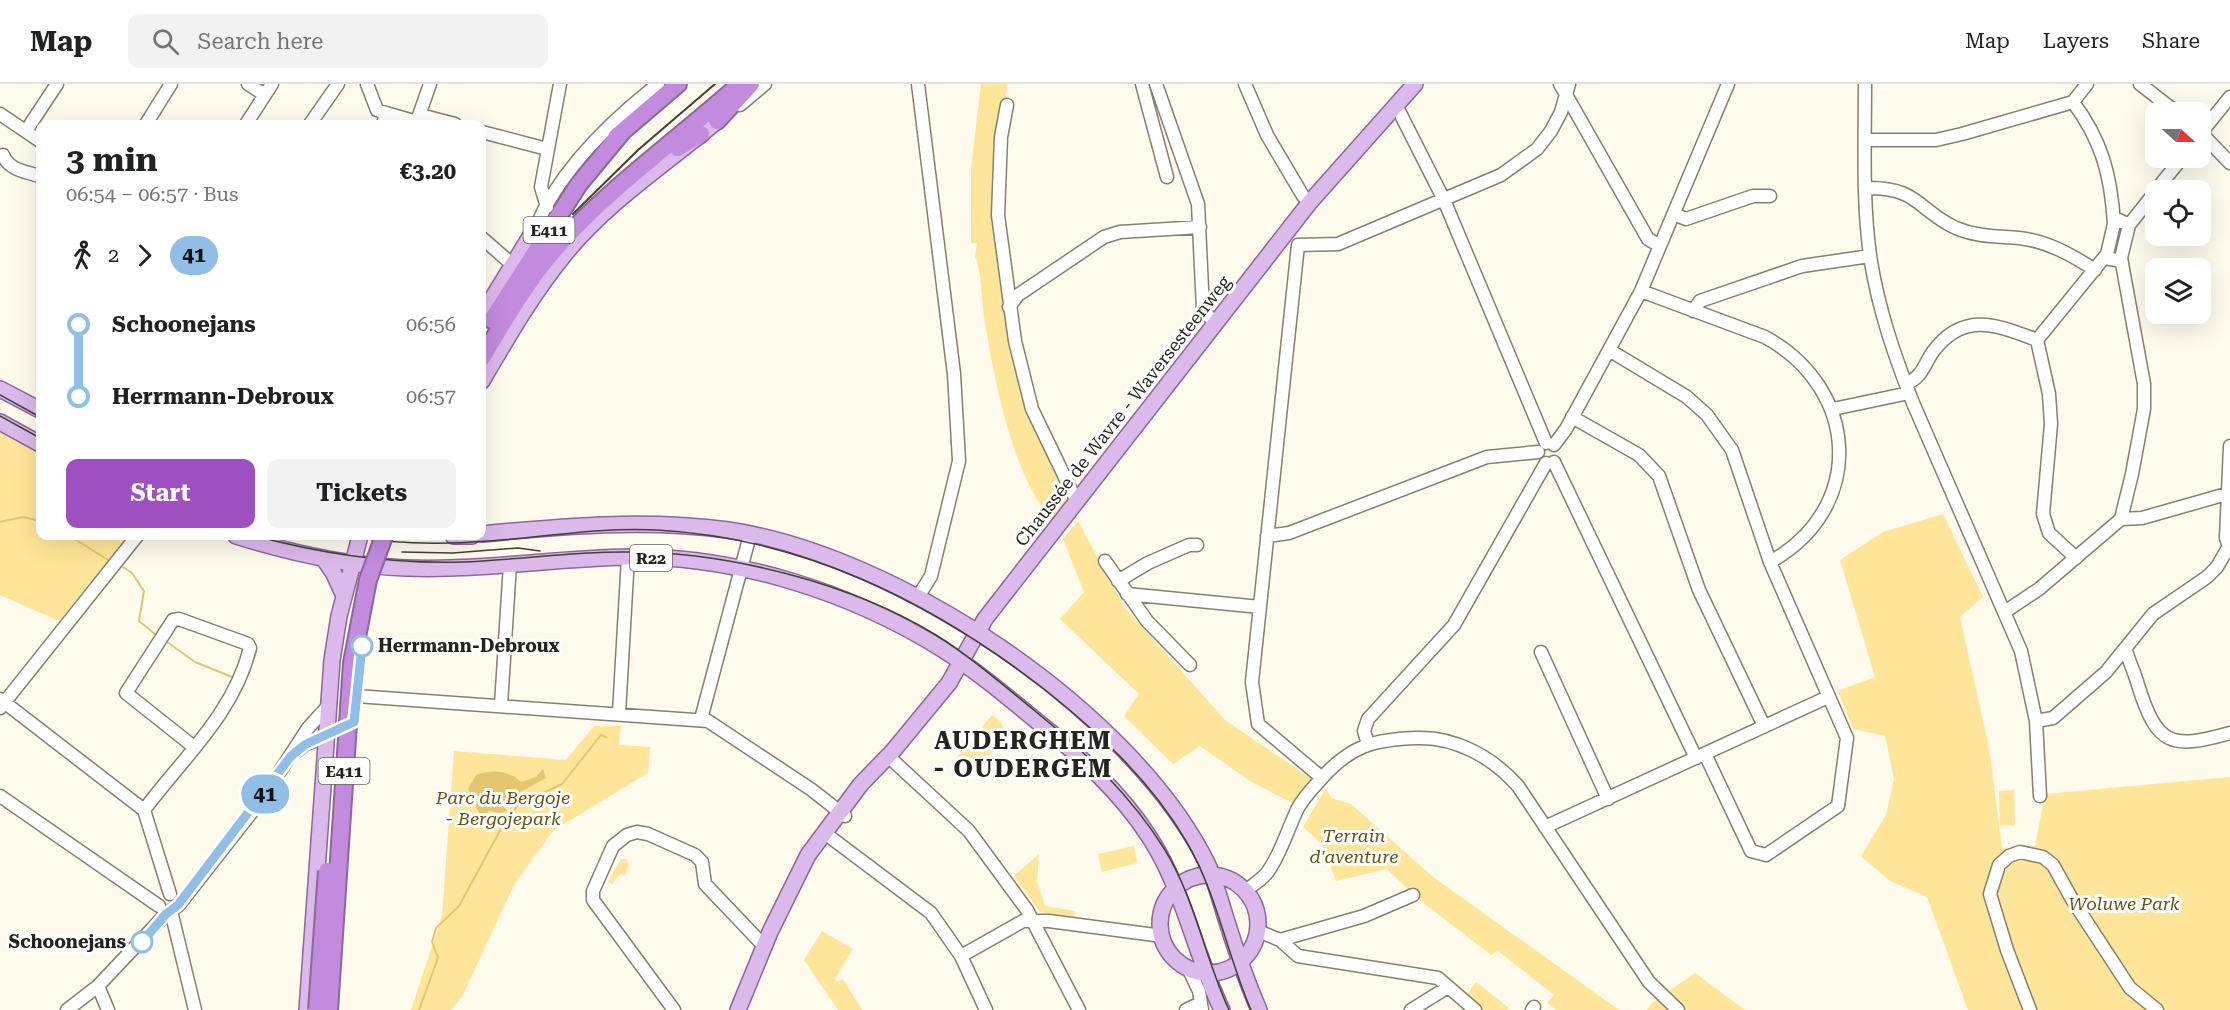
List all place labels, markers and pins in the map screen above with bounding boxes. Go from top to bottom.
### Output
marker: Herrmann-Debroux [351,635,373,657]
place label: Herrmann-Debroux [378,635,560,656]
place label: Schoonejans [8,931,126,952]
marker: Schoonejans [131,931,153,953]

